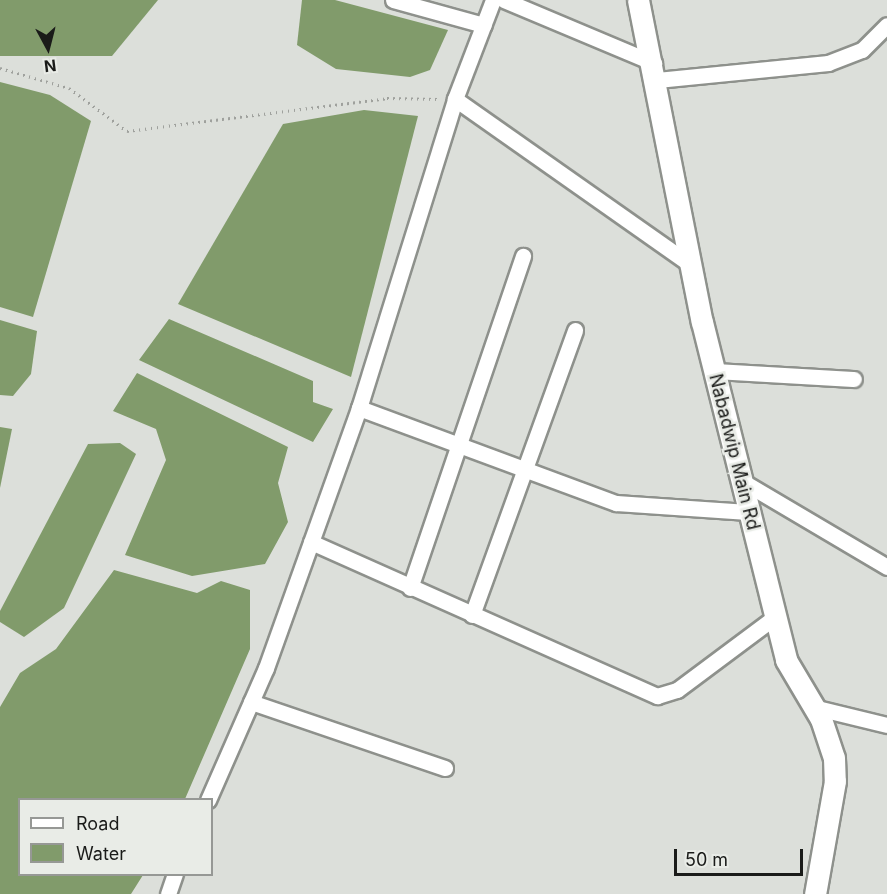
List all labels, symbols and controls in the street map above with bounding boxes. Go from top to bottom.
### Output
north arrow [18,18,78,78]
text: N [43,55,57,77]
street label: Nabadwip Main Rd [704,372,764,532]
legend [18,798,213,876]
text: Road [76,813,119,834]
scale bar [677,837,806,875]
text: Water [76,843,126,864]
text: 50 m [685,849,728,870]

